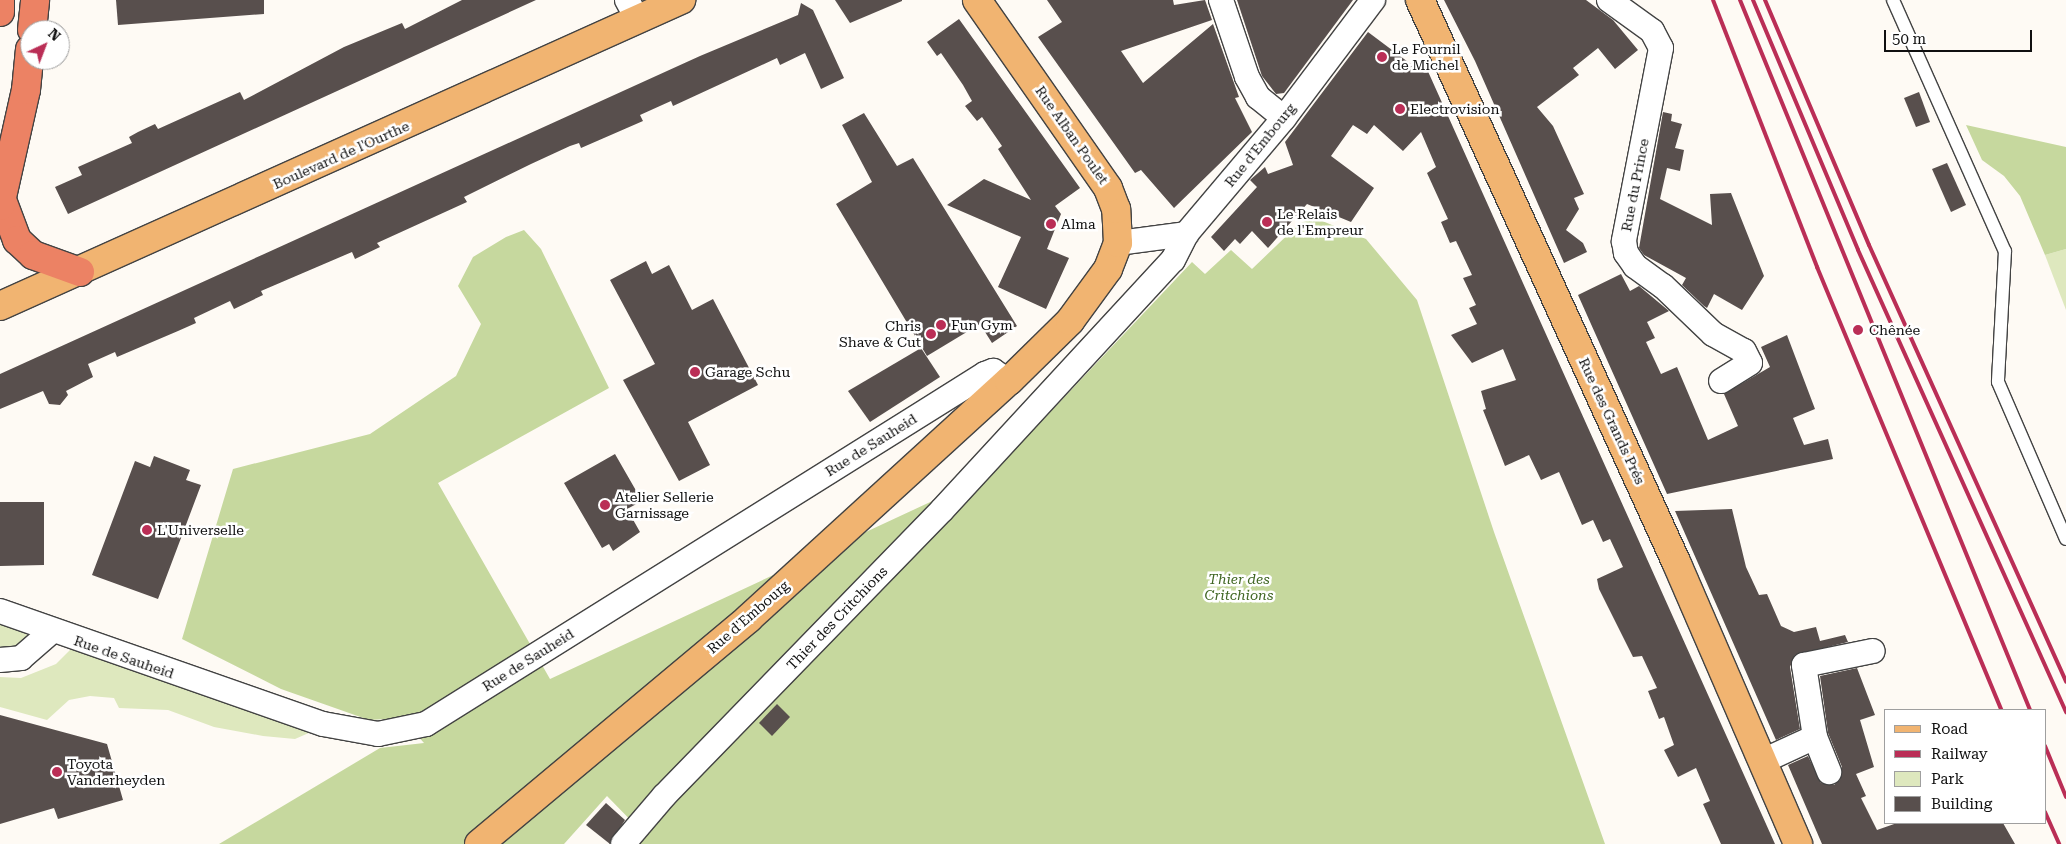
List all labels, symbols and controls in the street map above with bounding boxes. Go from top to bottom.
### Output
north arrow [20,20,70,70]
scale bar [1886,20,2034,52]
text: N [45,25,64,44]
text: 50 m [1892,30,1926,48]
place label: Le Fournil de Michel [1392,41,1461,74]
marker: Le Fournil de Michel [1376,51,1388,63]
street label: Rue Alban Poulet [1032,83,1112,187]
street label: Rue d'Embourg [1221,100,1299,190]
place label: Electrovision [1410,101,1499,117]
marker: Electrovision [1394,103,1406,115]
street label: Boulevard de l'Ourthe [270,117,412,193]
street label: Rue du Prince [1618,137,1652,233]
place label: Le Relais de l'Empreur [1277,206,1364,238]
place label: Alma [1061,216,1096,232]
marker: Le Relais de l'Empreur [1261,216,1273,228]
marker: Alma [1045,218,1057,230]
place label: Fun Gym [951,317,1013,333]
place label: Chris Shave & Cut [839,318,921,351]
marker: Fun Gym [935,319,947,331]
place label: Chênée [1869,322,1920,338]
marker: Chênée [1851,323,1865,337]
marker: Chris Shave & Cut [925,328,937,340]
street label: Rue des Grands Prés [1575,355,1649,487]
place label: Garage Schu [705,364,790,380]
marker: Garage Schu [689,366,701,378]
street label: Rue de Sauheid [822,410,920,480]
place label: Atelier Sellerie Garnissage [615,489,714,522]
marker: Atelier Sellerie Garnissage [599,499,611,511]
place label: L'Universelle [157,522,244,538]
marker: L'Universelle [141,524,153,536]
street label: Thier des Critchions [783,563,891,673]
park label: Thier des Critchions [1205,571,1273,604]
street label: Rue d'Embourg [704,577,792,657]
street label: Rue de Sauheid [479,625,577,695]
street label: Rue de Sauheid [72,632,176,682]
legend [1884,709,2046,824]
text: Road [1931,720,1968,738]
text: Railway [1931,745,1988,763]
place label: Toyota Vanderheyden [67,756,165,789]
marker: Toyota Vanderheyden [51,766,63,778]
text: Park [1931,770,1964,788]
text: Building [1931,795,1992,813]

